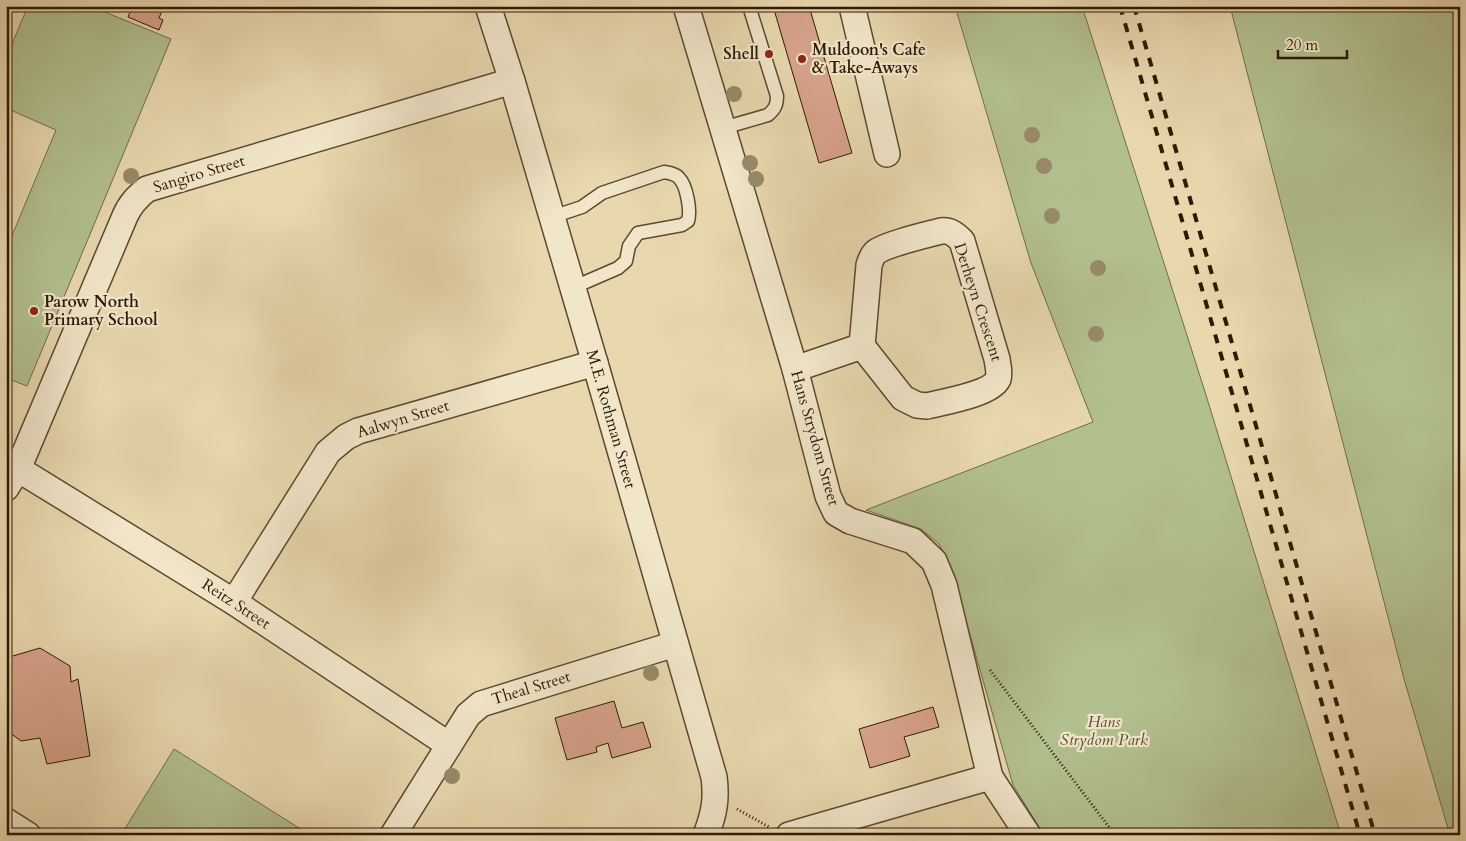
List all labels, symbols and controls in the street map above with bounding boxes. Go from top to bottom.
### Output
scale bar [1278,28,1347,60]
text: 20 m [1286,35,1318,55]
place label: Muldoon's Cafe & Take-Aways [812,39,926,79]
place label: Shell [723,43,759,65]
marker: Shell [763,48,775,60]
marker: Muldoon's Cafe & Take-Aways [796,53,808,65]
street label: Sangiro Street [150,150,248,198]
street label: Derheyn Crescent [948,240,1008,364]
place label: Parow North Primary School [44,291,158,331]
marker: Parow North Primary School [28,305,40,317]
street label: M.E. Rothman Street [581,347,641,491]
street label: Hans Strydom Street [785,368,845,508]
street label: Aalwyn Street [354,395,452,443]
street label: Reitz Street [197,574,275,634]
street label: Theal Street [489,666,573,710]
park label: Hans Strydom Park [1060,711,1148,751]

